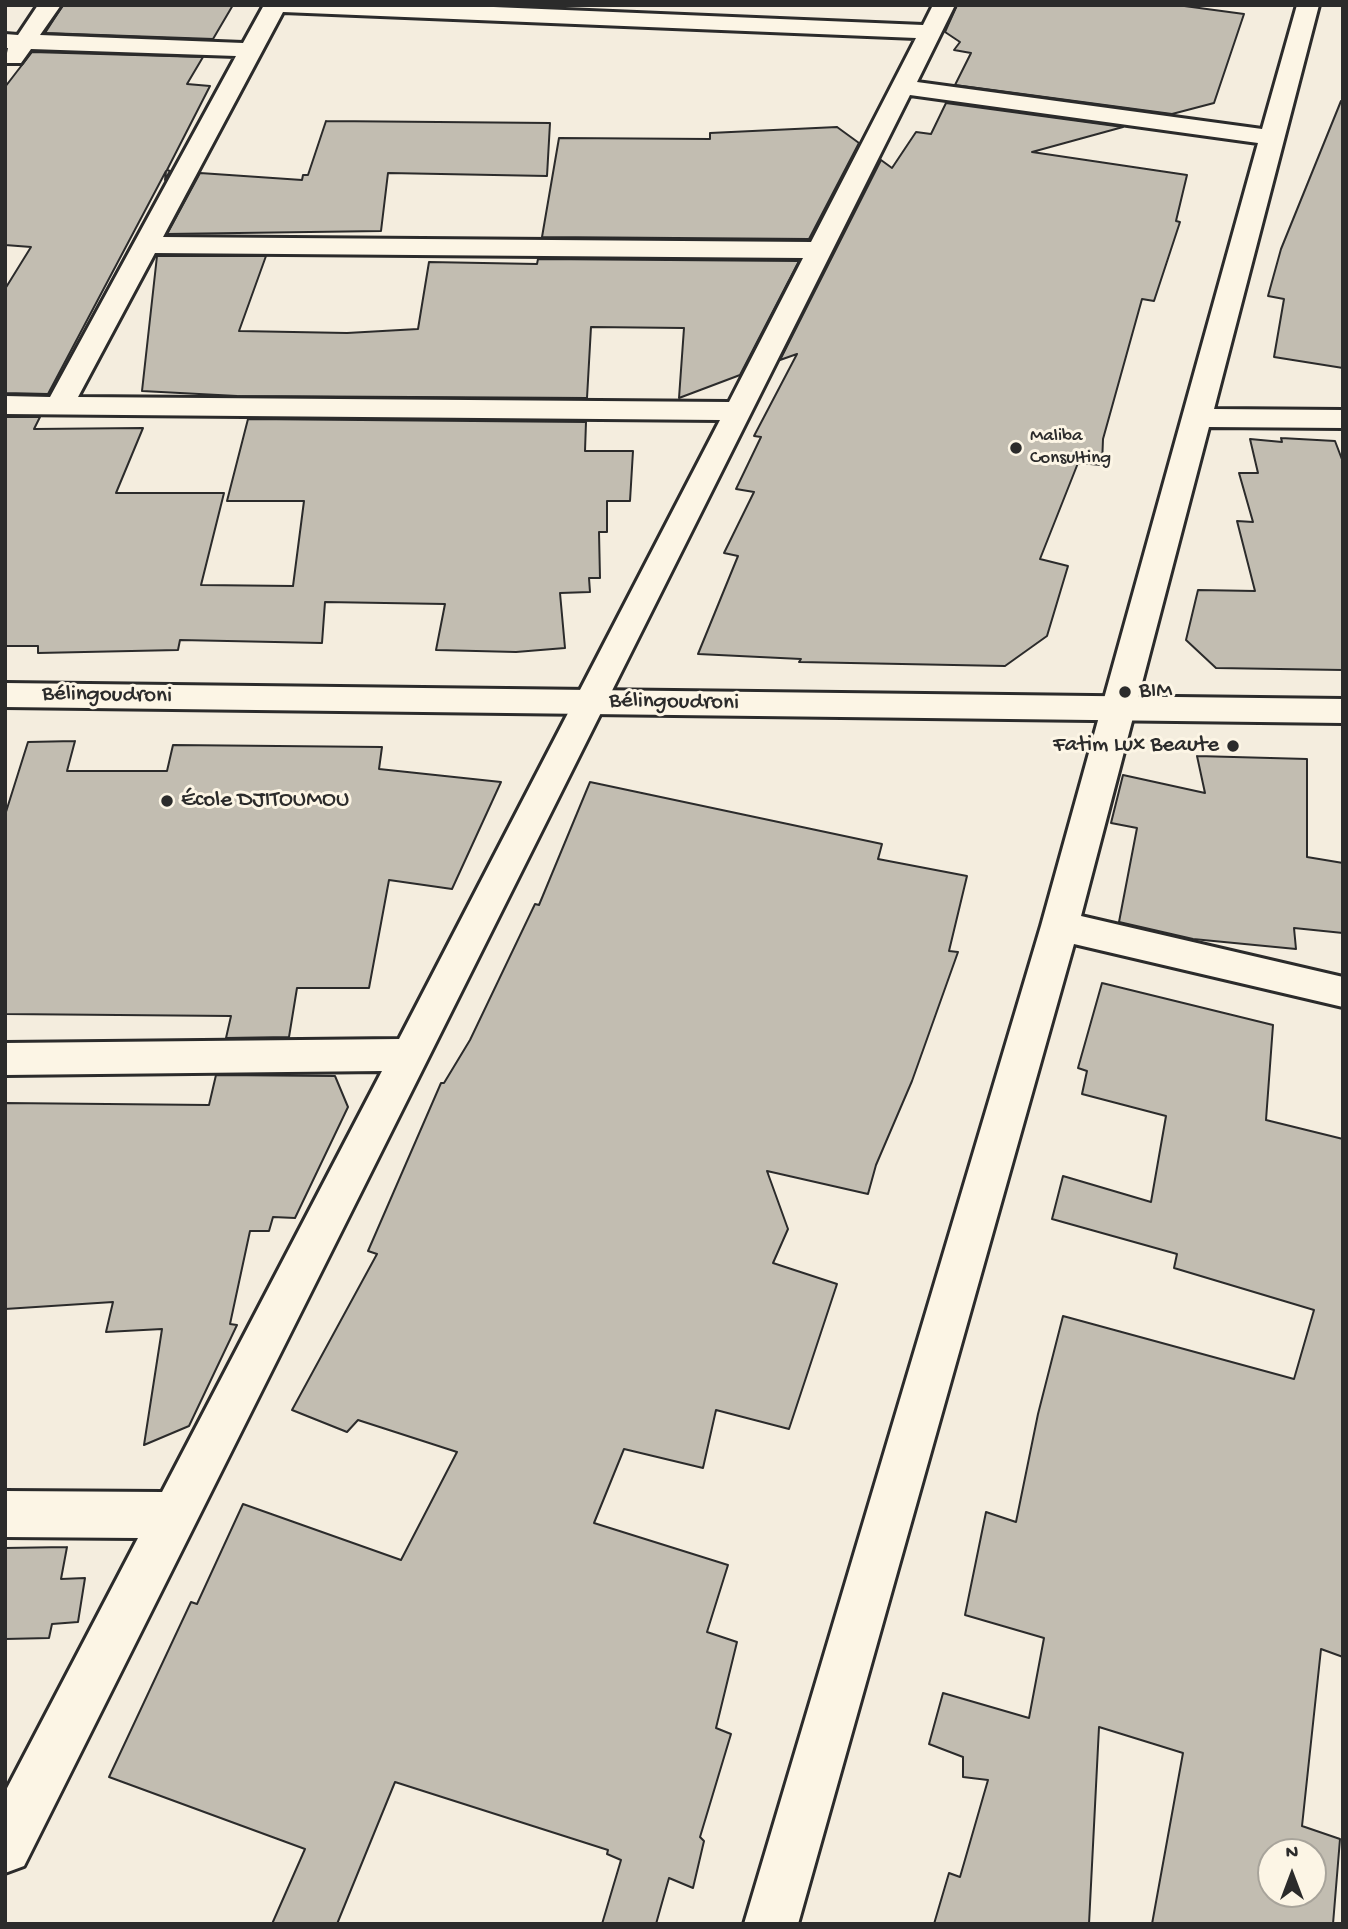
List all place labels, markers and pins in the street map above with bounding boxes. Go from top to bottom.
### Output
place label: Maliba Consulting [1030,426,1111,470]
marker: Maliba Consulting [1008,440,1024,456]
place label: BIM [1139,678,1172,706]
marker: BIM [1117,684,1133,700]
place label: Fatim Lux Beaute [1053,732,1219,760]
marker: Fatim Lux Beaute [1225,738,1241,754]
place label: École DJITOUMOU [181,787,349,815]
marker: École DJITOUMOU [159,793,175,809]

